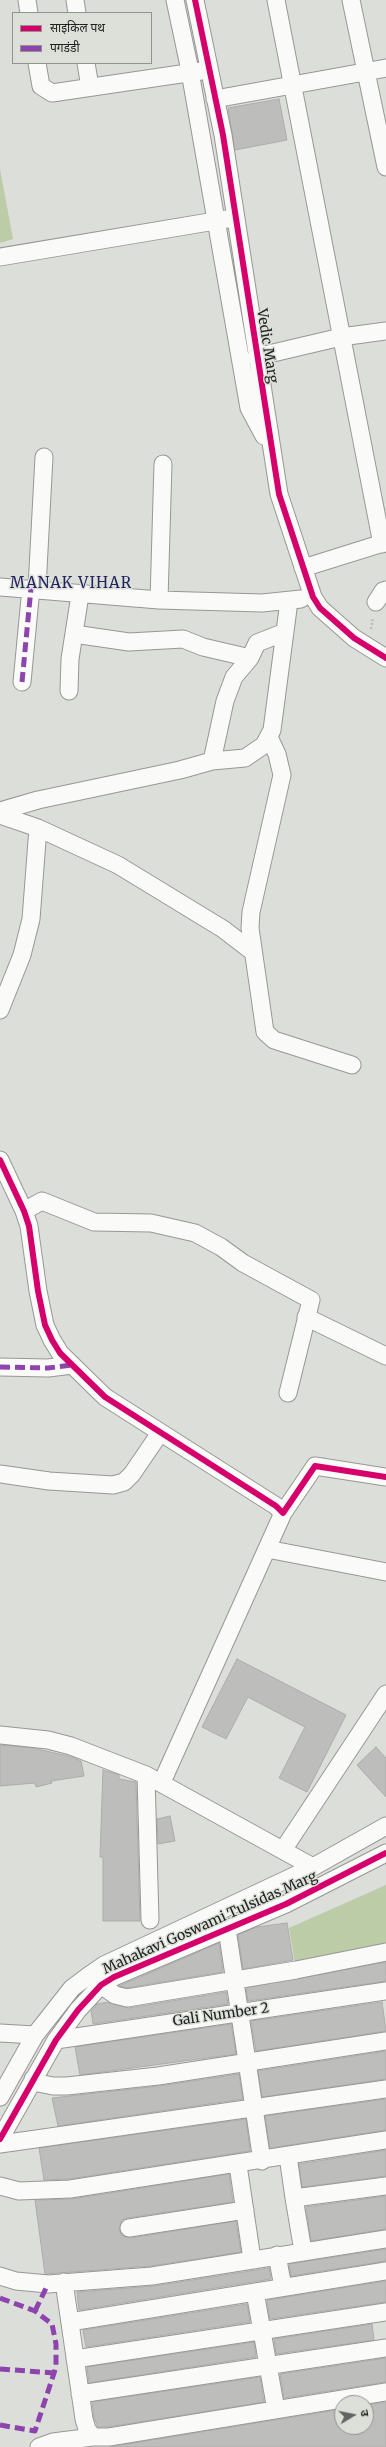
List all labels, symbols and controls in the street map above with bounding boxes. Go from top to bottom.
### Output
legend [12,12,152,64]
text: साइकिल पथ [50,20,105,35]
text: पगडंडी [50,40,80,55]
street label: Vedic Marg [253,308,281,384]
district label: MANAK VIHAR [10,575,132,593]
street label: Mahakavi Goswami Tulsidas Marg [100,1868,320,1978]
street label: Gali Number 2 [172,2000,270,2030]
north arrow [334,2395,374,2435]
text: उ [357,2409,372,2417]

